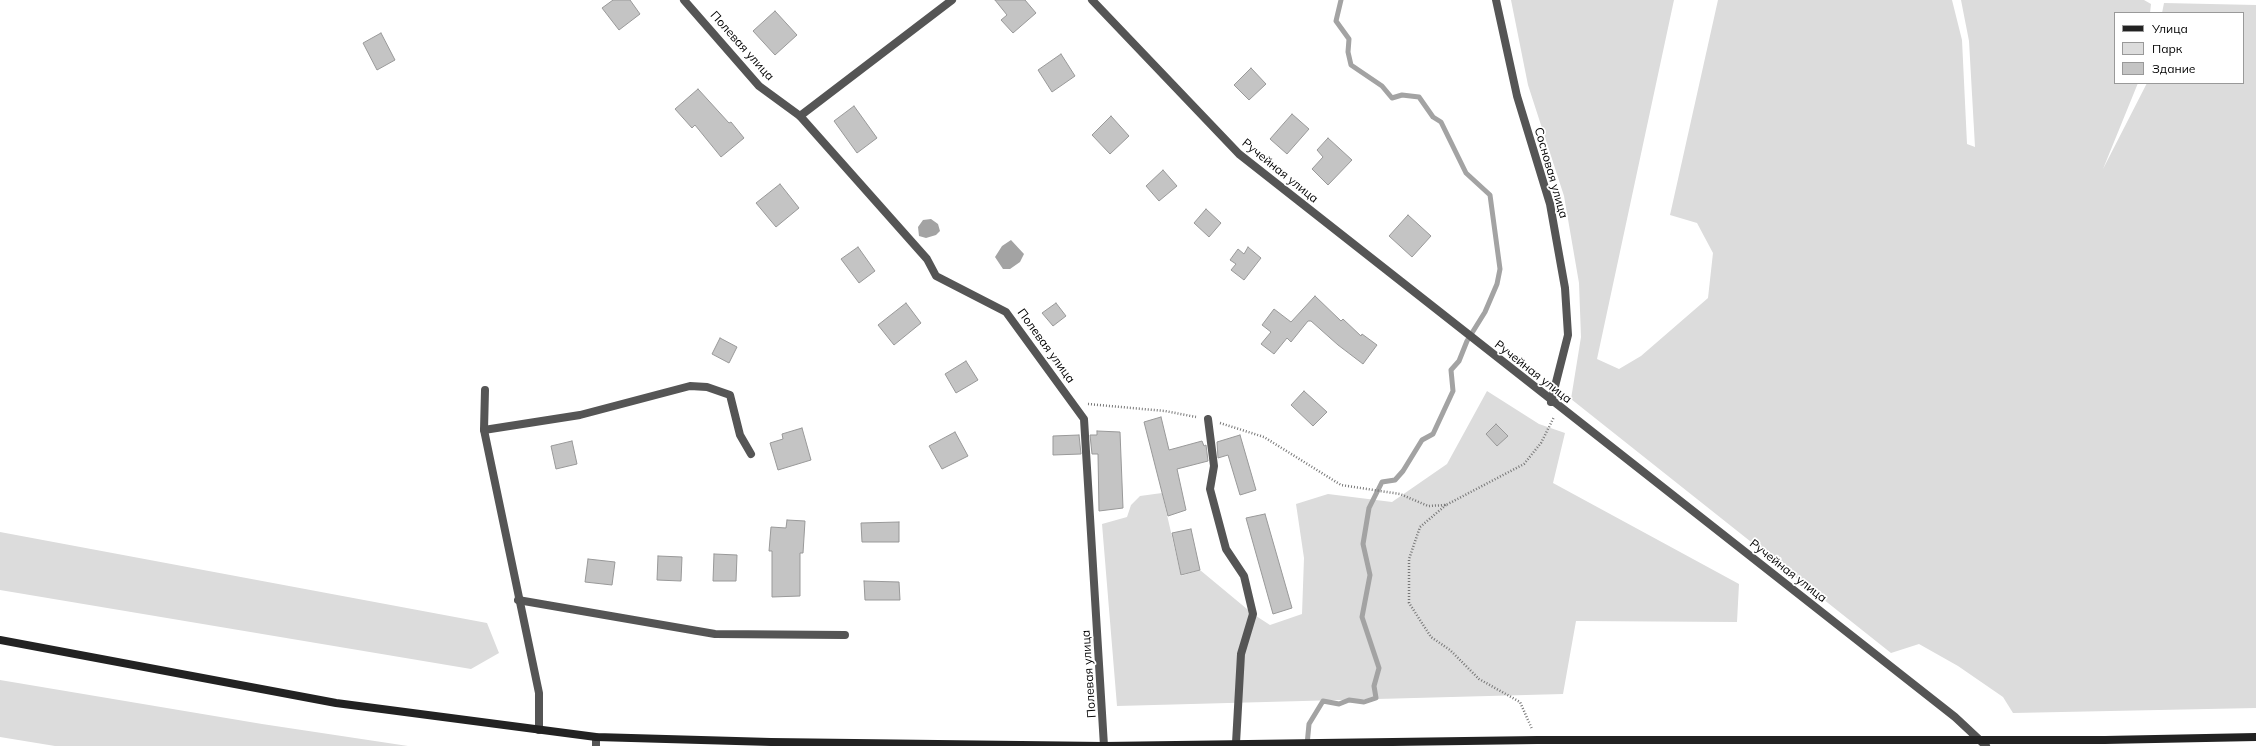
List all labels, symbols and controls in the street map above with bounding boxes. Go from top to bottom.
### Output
street label: Полевая улица [707,8,777,84]
legend [2114,12,2244,84]
text: Улица [2152,21,2188,36]
text: Парк [2152,41,2182,56]
text: Здание [2152,61,2195,76]
street label: Сосновая улица [1531,126,1571,220]
street label: Ручейная улица [1239,136,1321,206]
street label: Полевая улица [1014,306,1078,386]
street label: Ручейная улица [1492,337,1574,407]
street label: Ручейная улица [1747,536,1829,606]
street label: Полевая улица [1079,629,1099,719]

